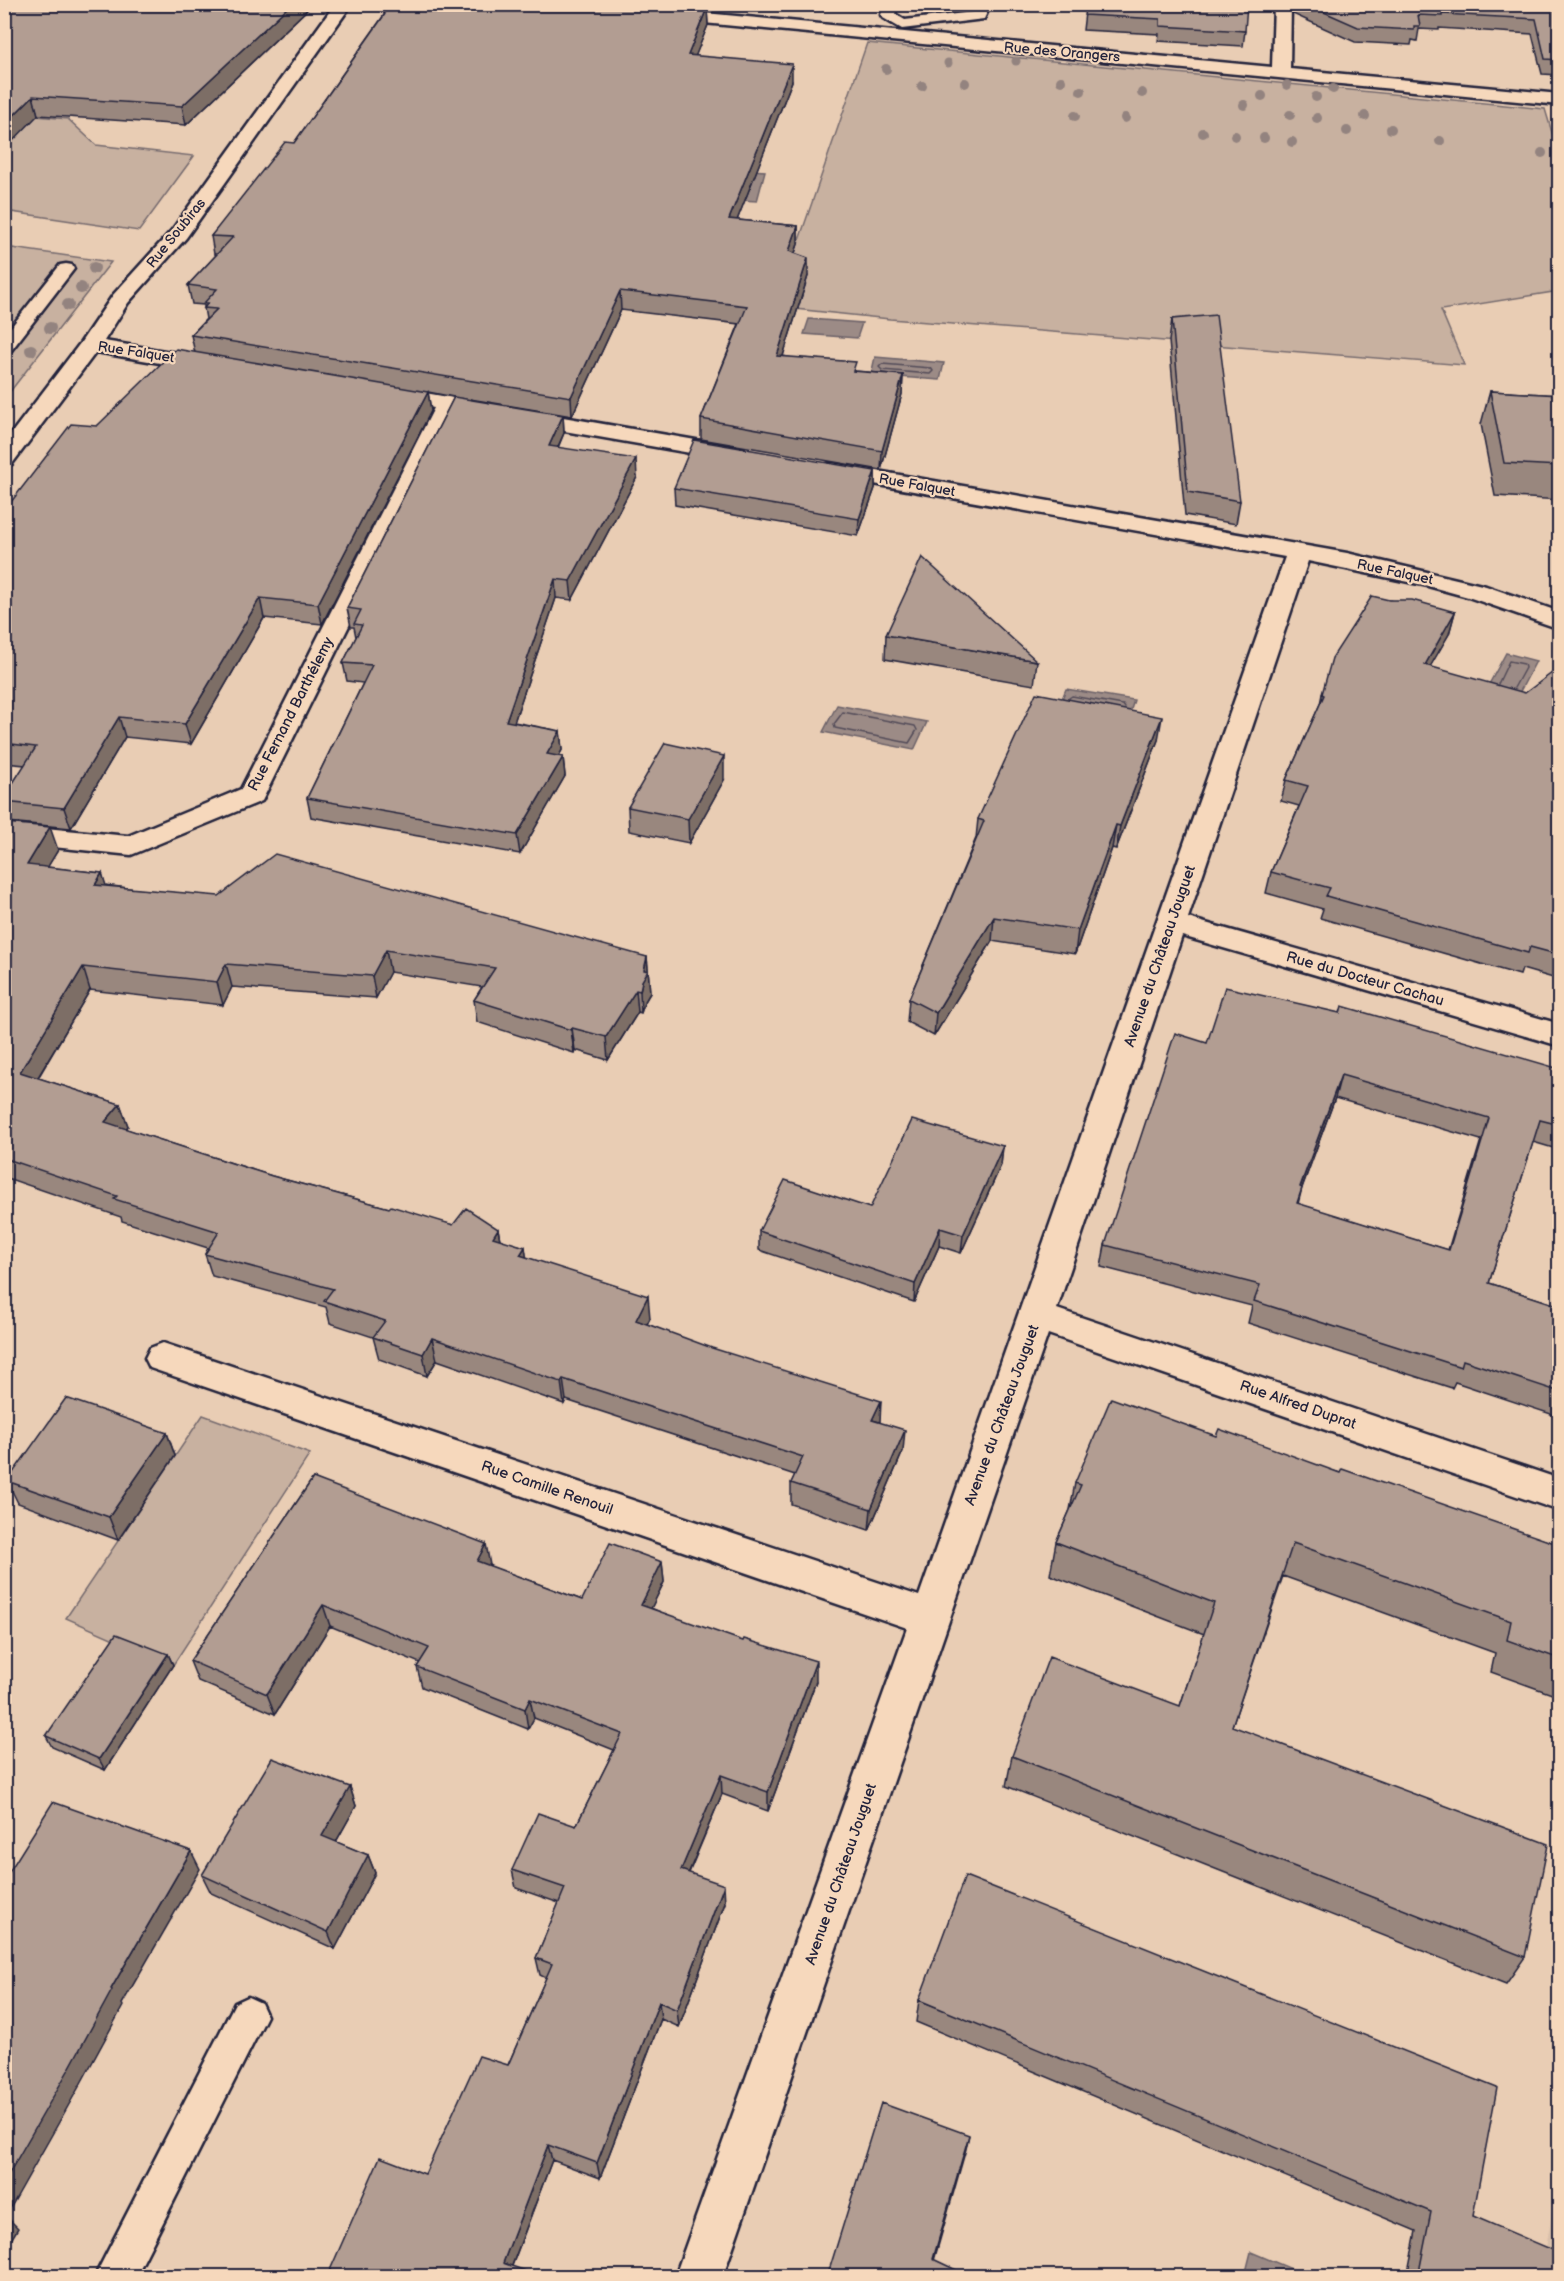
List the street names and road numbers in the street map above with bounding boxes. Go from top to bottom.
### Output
street label: Rue des Orangers [1003,38,1121,66]
street label: Rue Soubiras [143,195,209,271]
street label: Rue Falquet [97,338,176,367]
street label: Rue Falquet [877,470,957,500]
street label: Rue Falquet [1355,556,1435,588]
street label: Rue Fernand Barthélemy [244,634,338,794]
street label: Avenue du Château Jouguet [1120,862,1200,1049]
street label: Rue du Docteur Cachau [1284,947,1446,1011]
street label: Avenue du Château Jouguet [960,1322,1044,1508]
street label: Rue Alfred Duprat [1237,1376,1359,1434]
street label: Rue Camille Renouil [479,1457,615,1519]
street label: Avenue du Château Jouguet [801,1780,881,1967]

